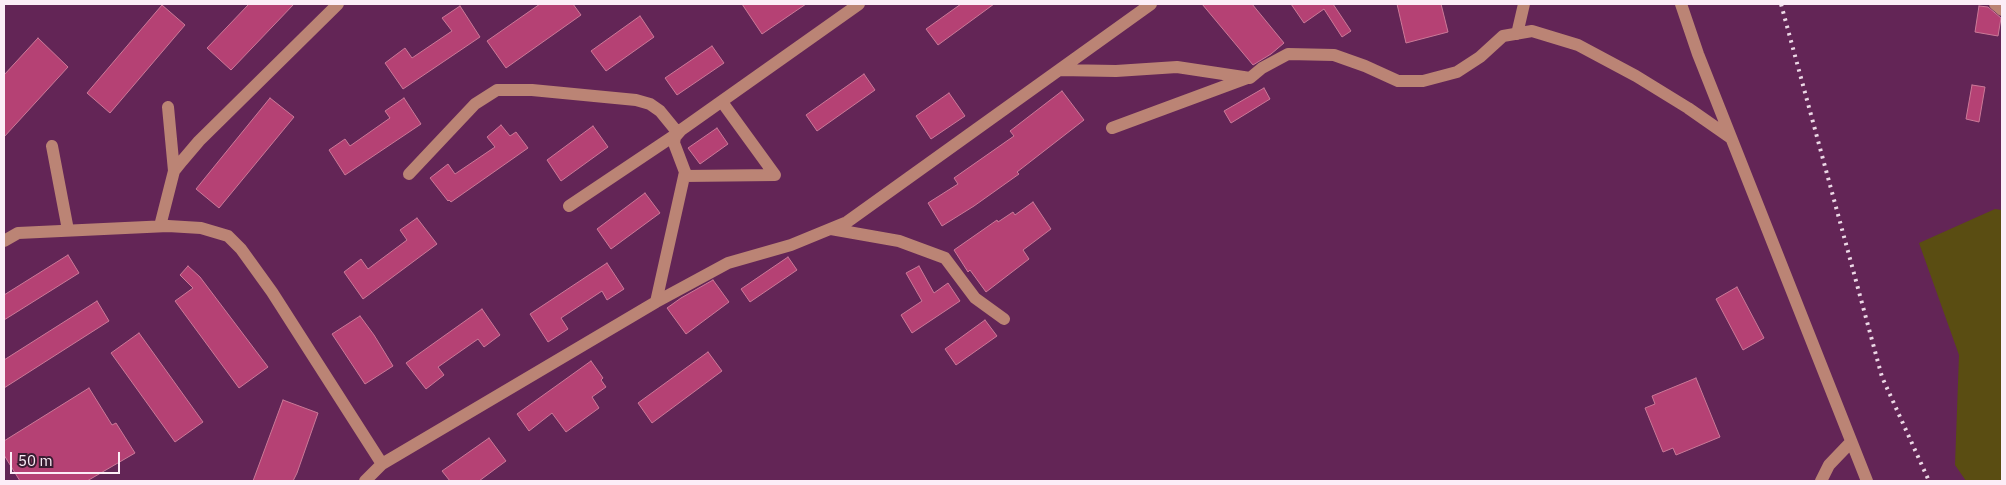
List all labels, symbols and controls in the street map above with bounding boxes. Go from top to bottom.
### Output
scale bar [12,442,122,474]
text: 50 m [18,451,53,470]

